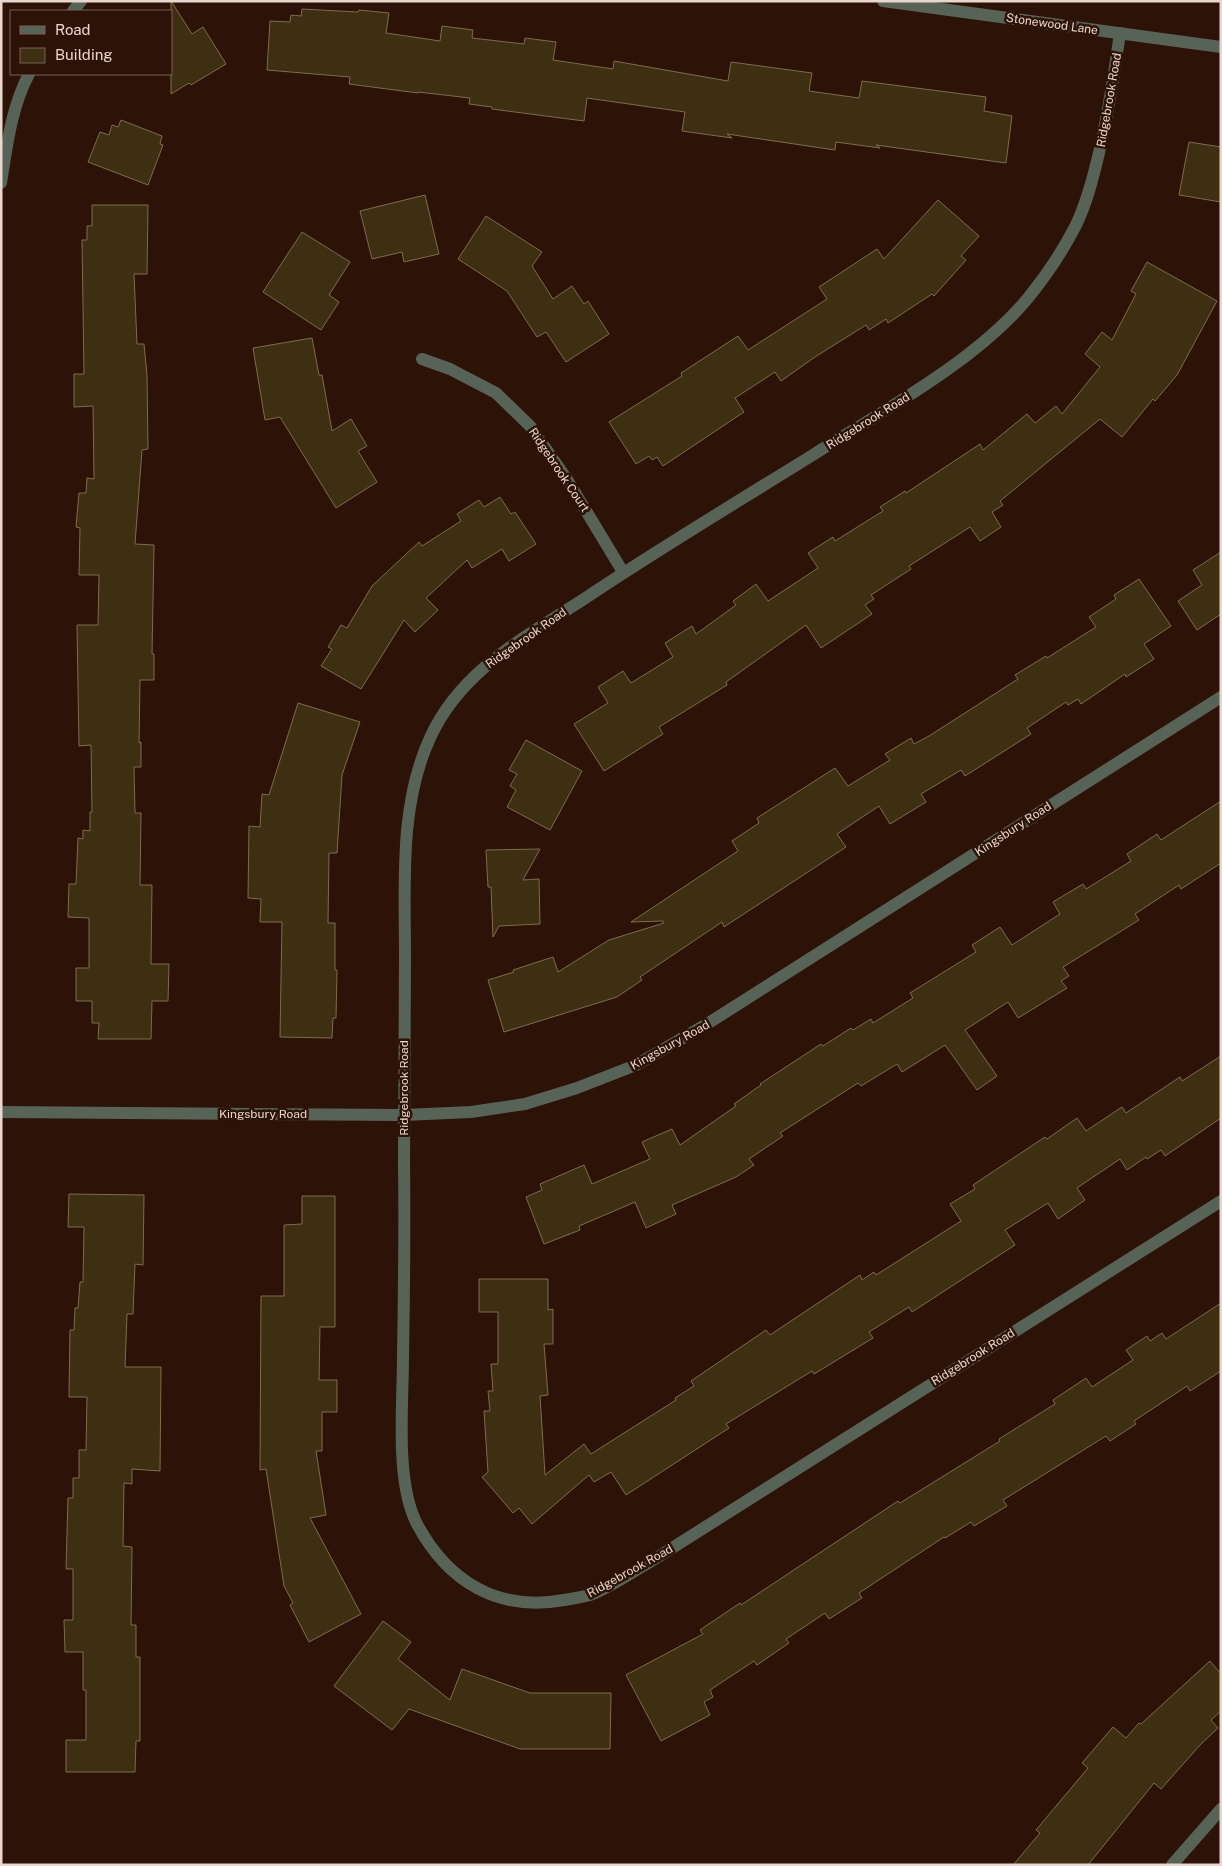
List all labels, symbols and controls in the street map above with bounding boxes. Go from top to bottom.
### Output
legend [10,10,172,75]
street label: Stonewood Lane [1005,11,1099,37]
text: Road [55,21,91,38]
text: Building [55,46,113,63]
street label: Ridgebrook Road [1094,52,1124,148]
street label: Ridgebrook Road [824,390,912,452]
street label: Ridgebrook Court [526,425,593,515]
street label: Ridgebrook Road [483,605,569,671]
street label: Kingsbury Road [972,799,1054,859]
street label: Kingsbury Road [628,1017,712,1073]
street label: Ridgebrook Road [397,1040,411,1136]
street label: Kingsbury Road [219,1107,307,1121]
street label: Ridgebrook Road [929,1326,1017,1388]
street label: Ridgebrook Road [585,1542,675,1600]

